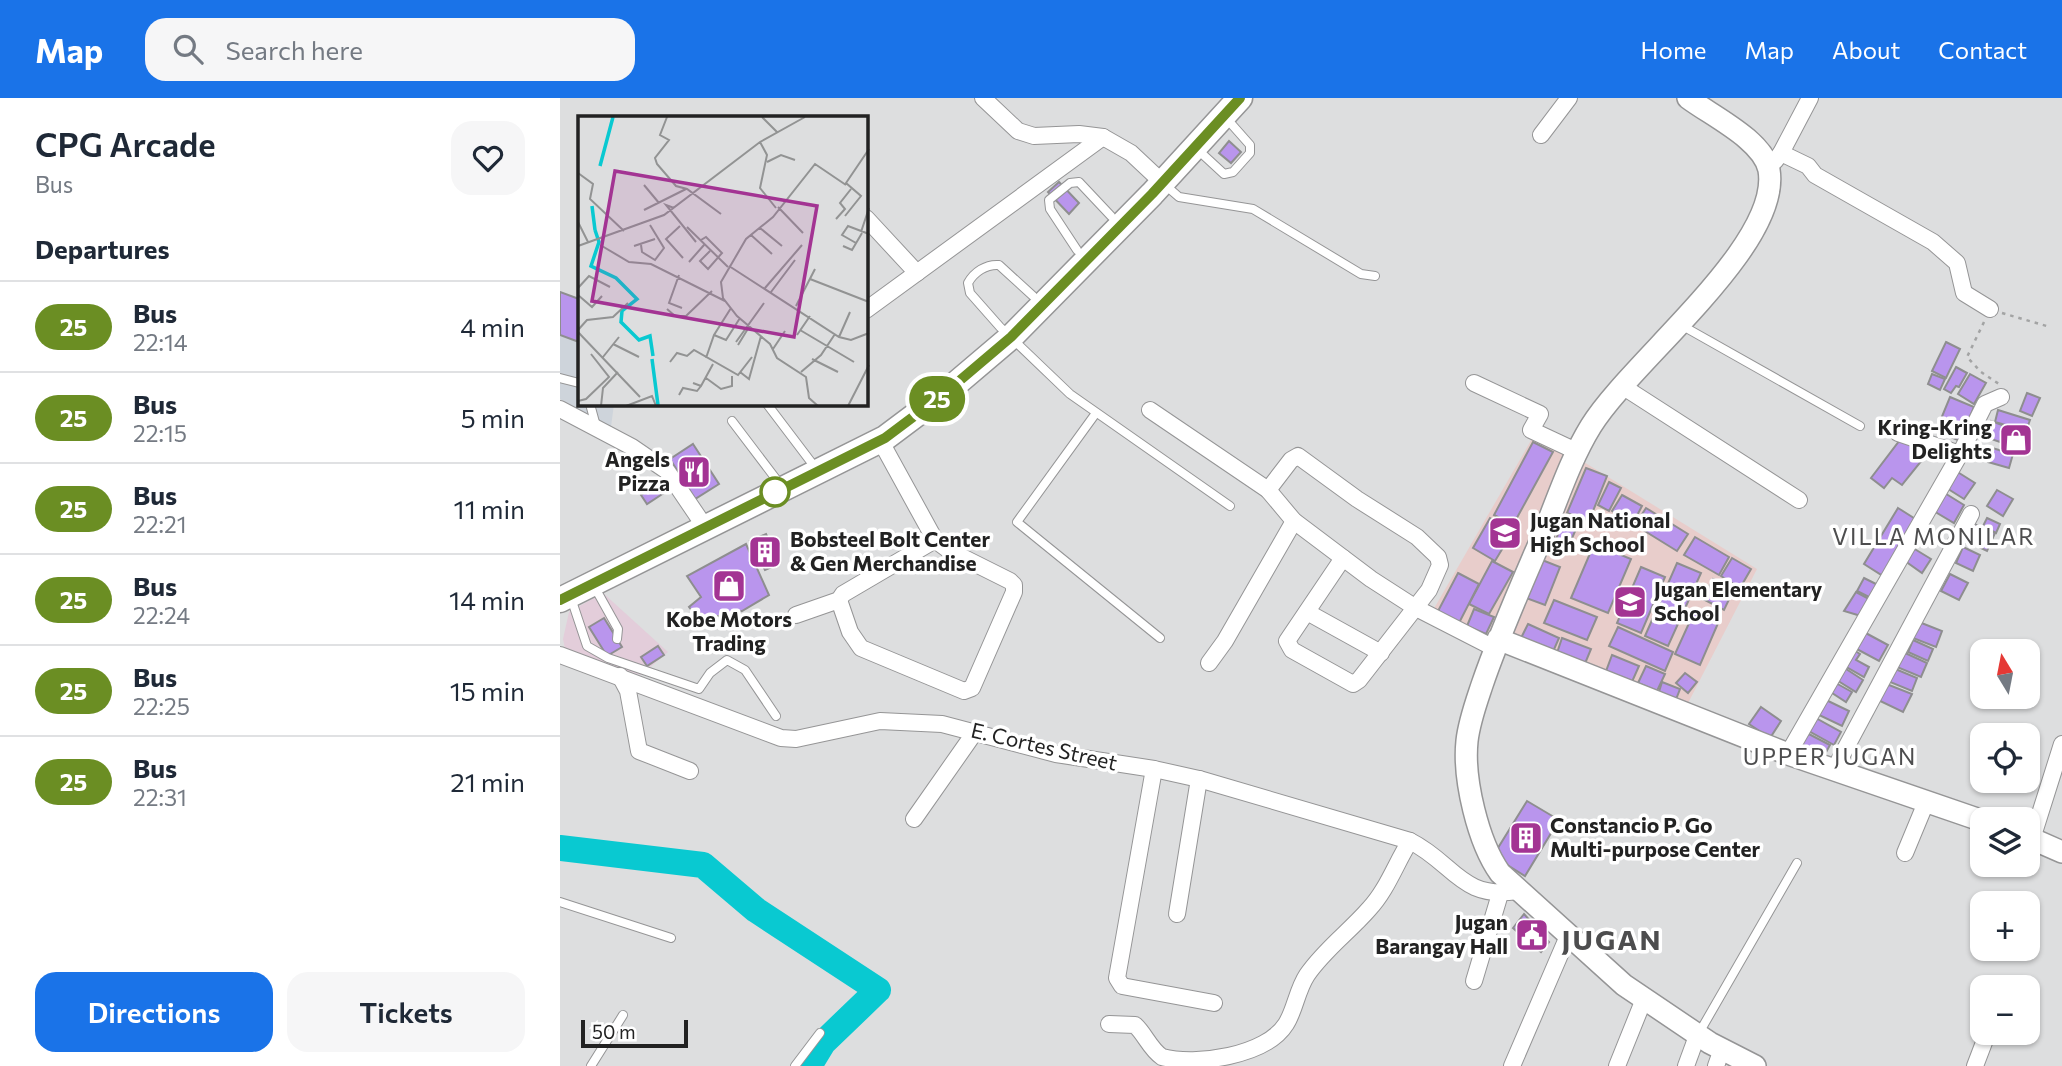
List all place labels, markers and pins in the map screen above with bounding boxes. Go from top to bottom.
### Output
place label: Kring-Kring Delights [1878,414,1992,463]
shop icon: Kring-Kring Delights [1997,421,2035,459]
place label: Angels Pizza [605,446,670,495]
restaurant icon: Angels Pizza [675,453,713,491]
unlabelled marker [760,477,790,507]
place label: Jugan National High School [1530,507,1670,556]
school or university icon: Jugan National High School [1486,514,1524,552]
place label: Bobsteel Bolt Center & Gen Merchandise [790,526,990,575]
building icon: Bobsteel Bolt Center & Gen Merchandise [746,533,784,571]
shop icon: Kobe Motors Trading [710,567,748,605]
place label: Jugan Elementary School [1654,576,1823,625]
school or university icon: Jugan Elementary School [1611,583,1649,621]
place label: Kobe Motors Trading [666,606,792,655]
place label: Constancio P. Go Multi-purpose Center [1550,812,1761,861]
building icon: Constancio P. Go Multi-purpose Center [1507,819,1545,857]
place label: Jugan Barangay Hall [1375,909,1508,958]
public building icon: Jugan Barangay Hall [1513,916,1551,954]

